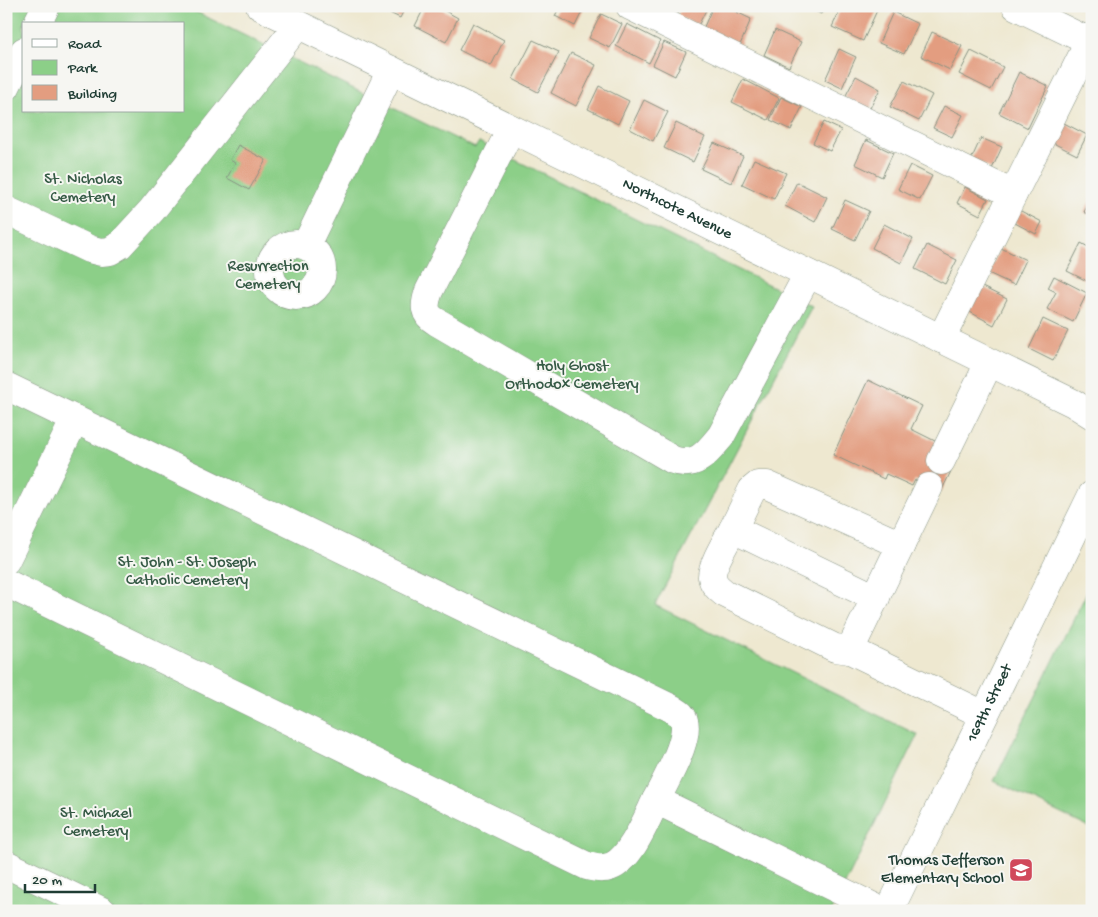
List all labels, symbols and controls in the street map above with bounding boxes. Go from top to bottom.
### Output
legend [22,22,185,112]
text: Road [68,36,102,54]
text: Park [67,60,98,78]
text: Building [67,86,117,104]
park label: St. Nicholas Cemetery [44,171,123,208]
street label: Northcote Avenue [619,175,736,245]
park label: Resurrection Cemetery [228,258,309,295]
park label: Holy Ghost Orthodox Cemetery [505,358,639,395]
park label: St. John - St. Joseph Catholic Cemetery [118,554,257,591]
street label: 169th Street [963,660,1018,746]
park label: St. Michael Cemetery [60,805,132,842]
place label: Thomas Jefferson Elementary School [881,852,1004,889]
school or university icon: Thomas Jefferson Elementary School [1008,857,1034,883]
scale bar [25,862,95,894]
text: 20 m [32,872,62,890]

